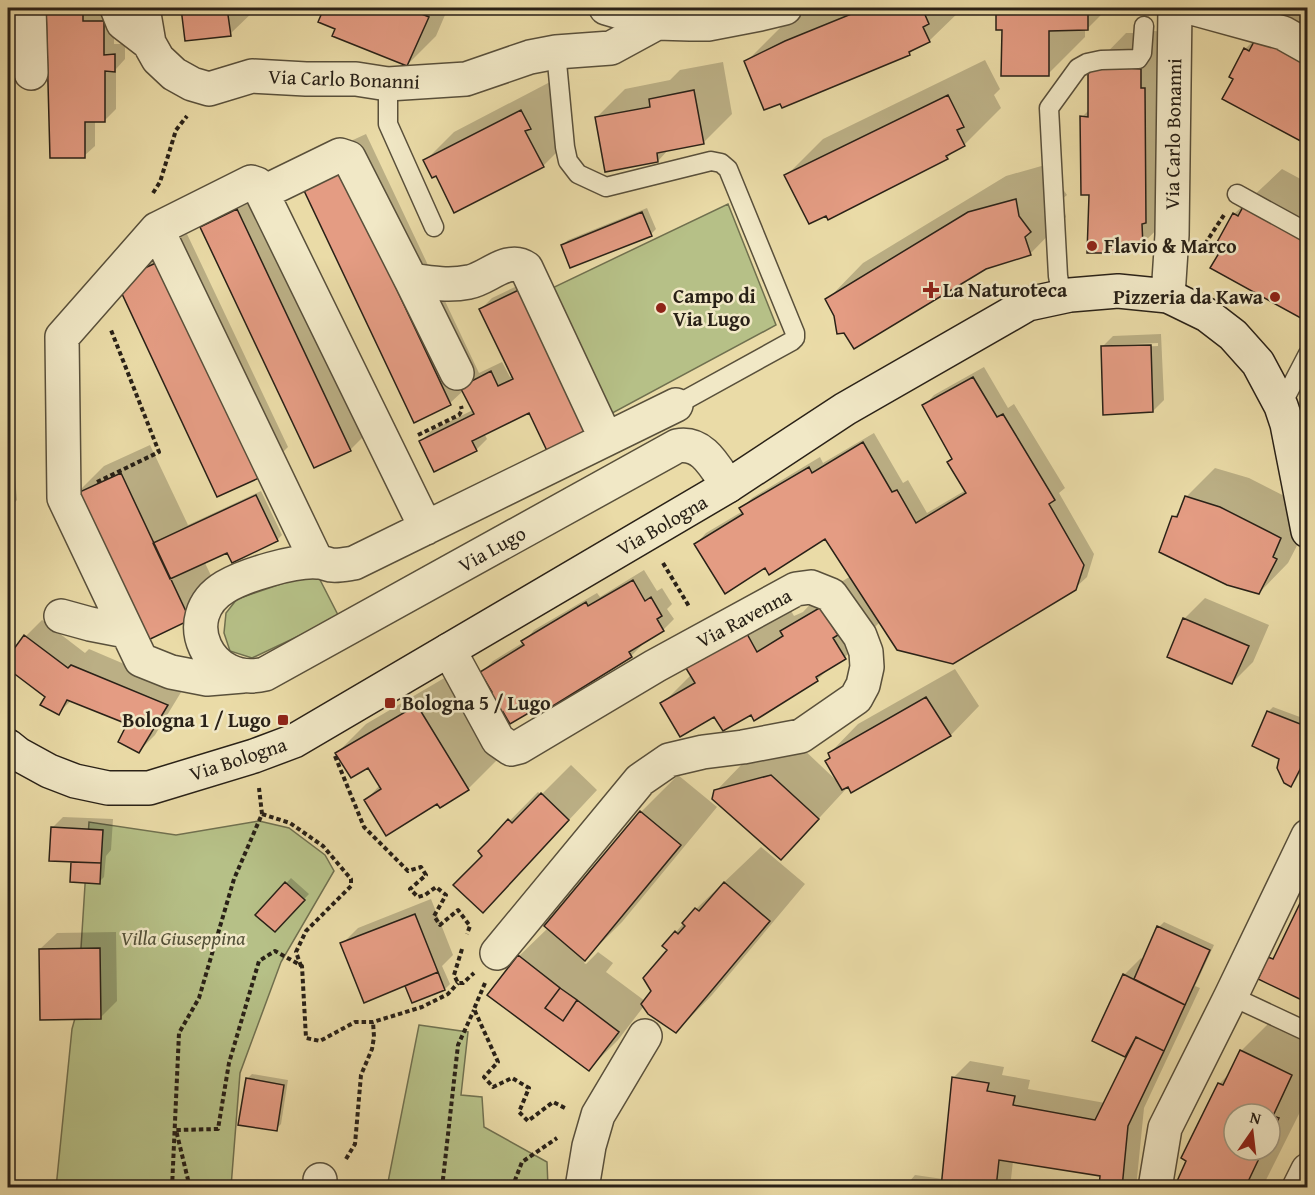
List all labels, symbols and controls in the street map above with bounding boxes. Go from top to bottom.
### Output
street label: Via Carlo Bonanni [1157,58,1188,210]
street label: Via Carlo Bonanni [268,61,421,96]
place label: Flavio & Marco [1104,231,1237,260]
marker: Flavio & Marco [1085,239,1099,253]
place label: La Naturoteca [943,275,1068,304]
place label: Campo di Via Lugo [673,281,756,333]
place label: Pizzeria da Kawa [1113,282,1264,311]
marker: La Naturoteca [924,283,938,297]
marker: Pizzeria da Kawa [1268,290,1282,304]
marker: Campo di Via Lugo [654,301,668,315]
street label: Via Bologna [611,487,713,562]
street label: Via Lugo [453,518,531,579]
street label: Via Ravenna [691,580,797,655]
place label: Bologna 5 / Lugo [402,688,551,717]
marker: Bologna 5 / Lugo [383,696,397,710]
place label: Bologna 1 / Lugo [122,705,271,734]
marker: Bologna 1 / Lugo [276,713,290,727]
street label: Via Bologna [186,729,291,788]
park label: Villa Giuseppina [120,923,246,952]
north arrow [1222,1102,1282,1162]
text: N [1248,1105,1264,1130]

